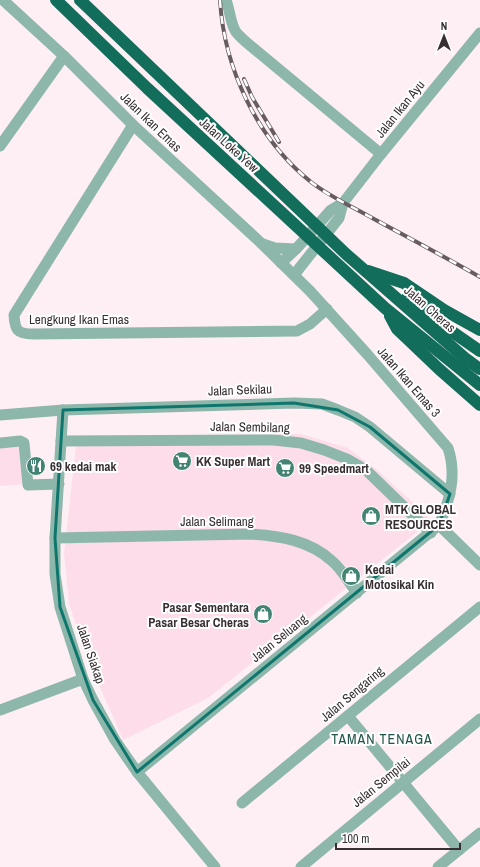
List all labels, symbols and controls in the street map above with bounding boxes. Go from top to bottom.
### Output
north arrow [424,16,464,56]
text: N [441,19,447,33]
street label: Jalan Ikan Ayu [372,77,428,141]
street label: Jalan Ikan Emas [117,89,185,155]
street label: Jalan Loke Yew [196,114,262,176]
street label: Jalan Cheras [401,282,459,336]
street label: Lengkung Ikan Emas [29,311,129,328]
street label: Jalan Ikan Emas 3 [374,343,444,421]
street label: Jalan Sekilau [208,380,272,400]
street label: Jalan Sembilang [210,418,290,436]
supermarket icon: KK Super Mart [171,450,193,472]
place label: KK Super Mart [196,453,270,470]
restaurant icon: 69 kedai mak [25,455,47,477]
supermarket icon: 99 Speedmart [274,457,296,479]
place label: 69 kedai mak [50,458,116,475]
place label: 99 Speedmart [299,460,369,477]
place label: MTK GLOBAL RESOURCES [385,501,457,533]
shop icon: MTK GLOBAL RESOURCES [360,505,382,527]
street label: Jalan Selimang [180,513,254,530]
place label: Kedai Motosikal Kin [365,561,434,593]
shop icon: Kedai Motosikal Kin [340,565,362,587]
place label: Pasar Sementara Pasar Besar Cheras [148,599,249,631]
shop icon: Pasar Sementara Pasar Besar Cheras [252,603,274,625]
street label: Jalan Seluang [247,610,311,666]
street label: Jalan Siakap [73,622,109,686]
street label: Jalan Sengaring [317,662,387,725]
district label: TAMAN TENAGA [331,730,433,748]
street label: Jalan Sempilai [348,753,414,811]
scale bar [336,825,460,851]
text: 100 m [342,831,369,847]

